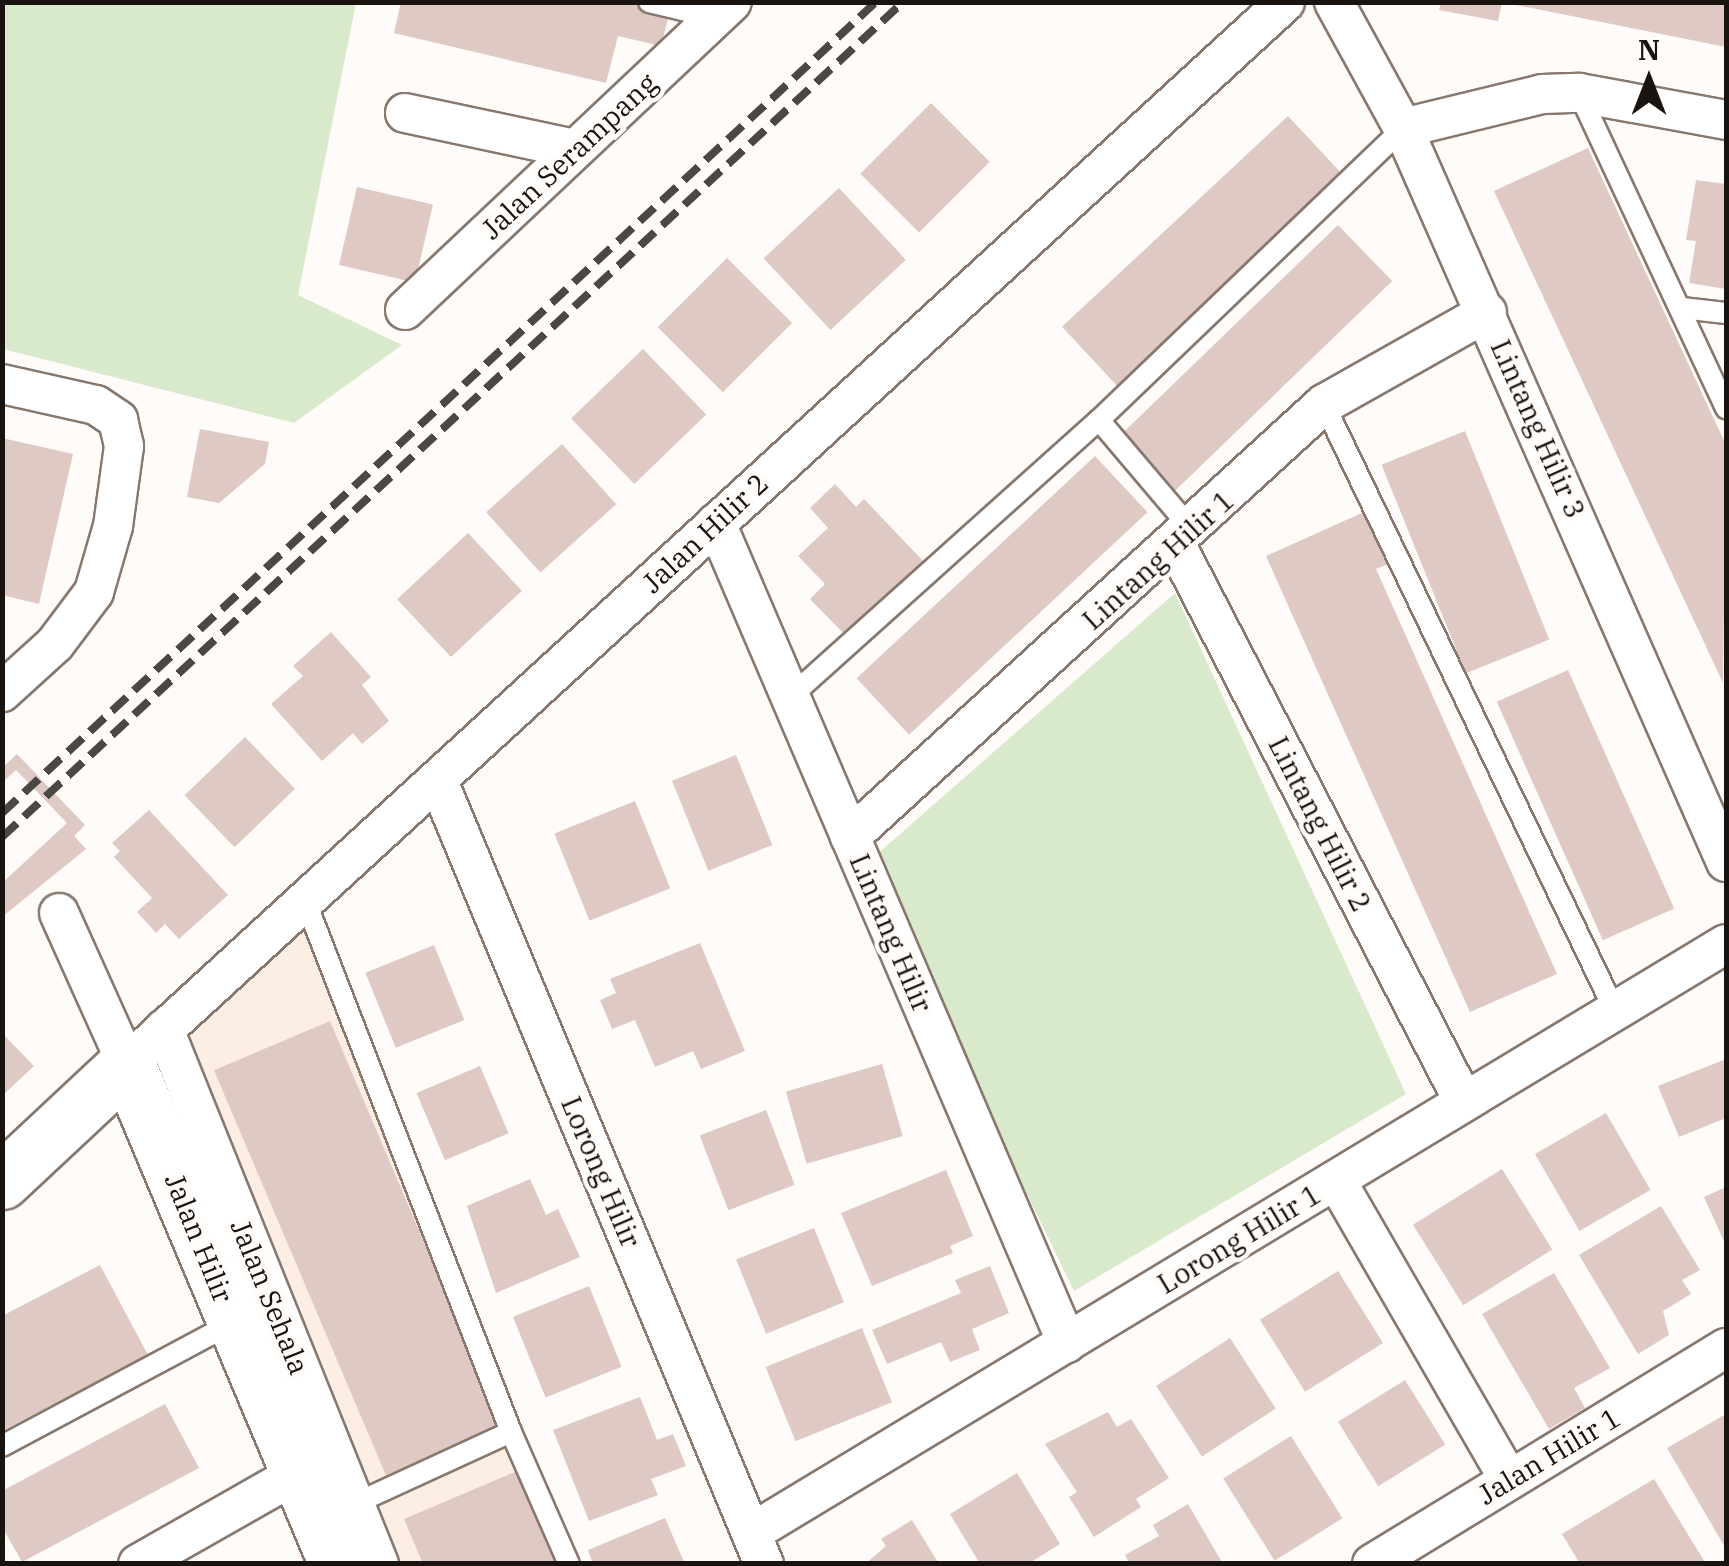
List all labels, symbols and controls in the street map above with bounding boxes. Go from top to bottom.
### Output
north arrow [1599,30,1699,130]
text: N [1638,31,1660,68]
street label: Jalan Serampang [474,66,664,246]
street label: Lintang Hilir 3 [1484,335,1592,523]
street label: Jalan Hilir 2 [635,466,775,600]
street label: Lintang Hilir 1 [1075,483,1241,637]
street label: Lintang Hilir 2 [1261,731,1379,917]
street label: Lintang Hilir [843,849,939,1017]
street label: Lorong Hilir [554,1091,648,1253]
street label: Jalan Hilir [158,1168,240,1308]
street label: Lorong Hilir 1 [1151,1177,1327,1301]
street label: Jalan Sehala [224,1215,316,1379]
street label: Jalan Hilir 1 [1472,1400,1626,1512]

